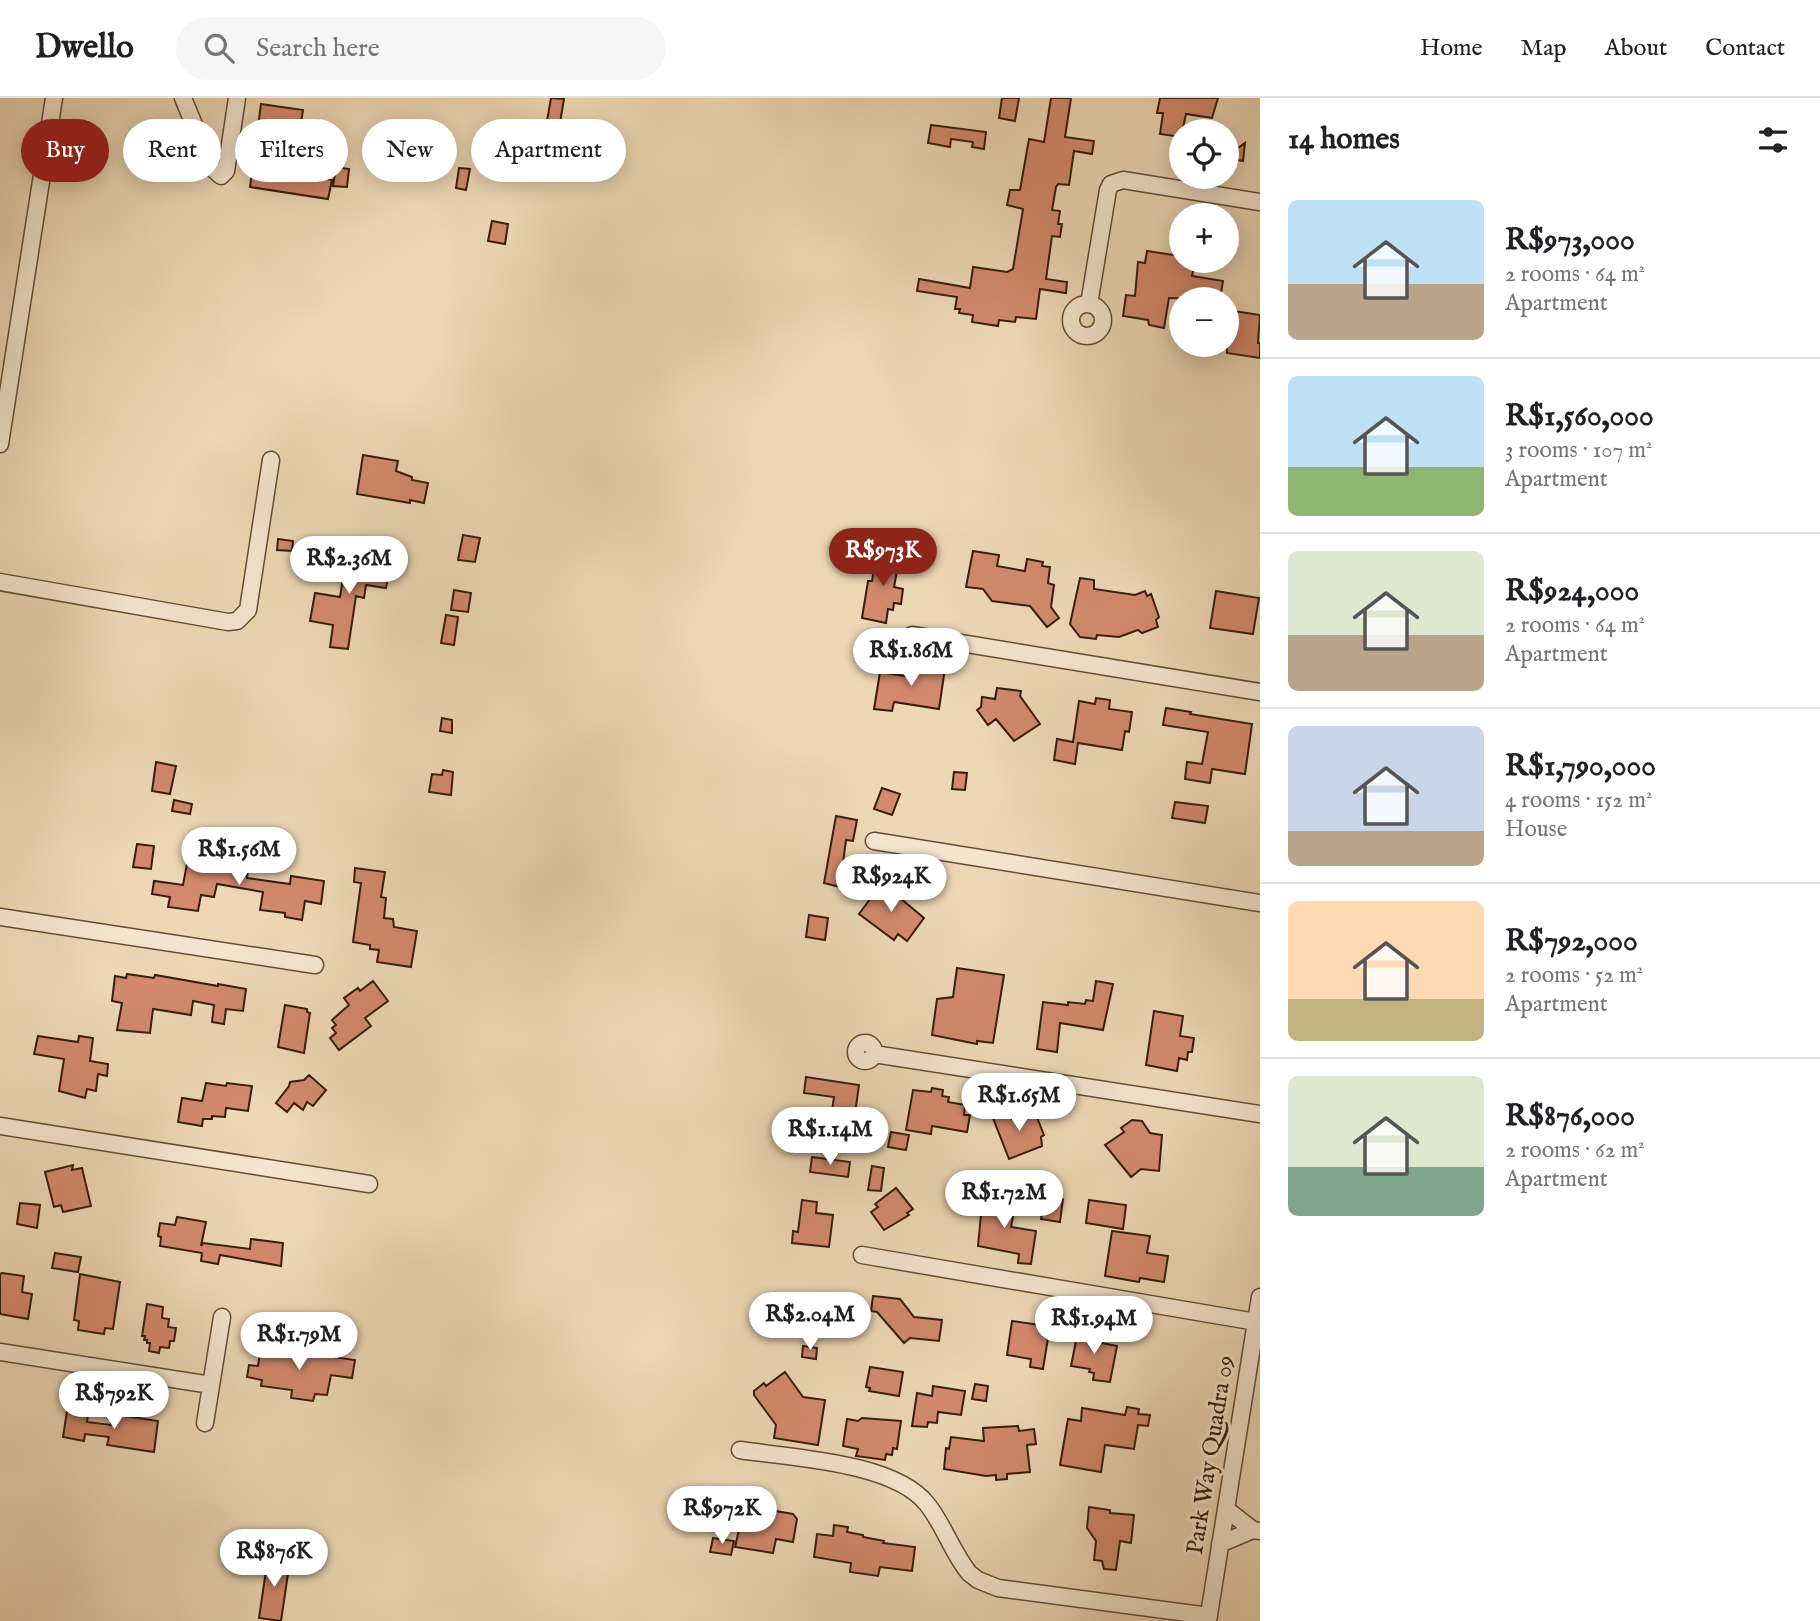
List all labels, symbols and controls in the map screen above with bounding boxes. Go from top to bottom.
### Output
search box [176,17,666,80]
text: Dwello [35,27,134,69]
icon: search [200,29,238,67]
text: Search here [256,32,380,65]
text: Home [1420,33,1483,64]
text: Map [1521,33,1567,64]
text: About [1605,33,1667,64]
text: Contact [1705,33,1785,64]
chip: Buy [21,119,109,182]
chip: Rent [123,119,221,182]
chip: Filters [235,119,348,182]
chip: New [362,119,457,182]
chip: Apartment [471,119,626,182]
map controls [1169,119,1239,357]
button: locate [1169,119,1239,189]
text: 14 homes [1288,121,1400,159]
icon: filters [1754,121,1792,159]
button: + [1169,203,1239,273]
text: R$973,000 [1505,222,1635,260]
icon: home [1344,228,1428,312]
text: 2 rooms · 64 m² [1505,260,1645,289]
button: − [1169,287,1239,357]
text: Apartment [1505,289,1608,318]
text: R$1,560,000 [1505,398,1654,436]
icon: home [1344,404,1428,488]
text: 3 rooms · 107 m² [1505,436,1653,465]
text: Apartment [1505,465,1608,494]
pin: R$973K [826,528,940,588]
pin: R$2.36M [284,536,414,596]
text: R$973K [845,536,921,565]
text: R$2.36M [306,544,392,573]
text: R$924,000 [1505,573,1639,611]
icon: home [1344,579,1428,663]
text: 2 rooms · 64 m² [1505,611,1645,640]
pin: R$1.86M [846,628,976,688]
text: R$1.86M [869,636,953,665]
text: Apartment [1505,640,1608,669]
text: R$1,790,000 [1505,748,1656,786]
icon: home [1344,754,1428,838]
text: 4 rooms · 152 m² [1505,786,1652,815]
text: House [1505,815,1567,844]
pin: R$1.56M [174,828,304,887]
text: R$1.56M [197,835,281,864]
pin: R$924K [834,854,948,914]
text: R$924K [852,862,930,891]
text: R$792,000 [1505,923,1638,961]
icon: home [1344,929,1428,1013]
text: 2 rooms · 52 m² [1505,961,1643,990]
text: Apartment [1505,990,1608,1019]
pin: R$1.65M [954,1074,1084,1133]
text: R$1.65M [977,1081,1061,1110]
text: R$876,000 [1505,1098,1635,1136]
icon: home [1344,1104,1428,1188]
pin: R$1.14M [765,1108,895,1167]
text: R$1.14M [787,1115,873,1144]
text: 2 rooms · 62 m² [1505,1136,1645,1165]
text: Apartment [1505,1165,1608,1194]
pin: R$1.72M [939,1170,1069,1230]
text: R$1.72M [961,1178,1047,1207]
pin: R$2.04M [745,1292,875,1352]
pin: R$1.94M [1029,1296,1159,1356]
text: R$2.04M [765,1300,855,1329]
text: R$1.94M [1051,1304,1137,1333]
pin: R$1.79M [234,1312,364,1372]
text: R$1.79M [257,1320,341,1349]
street label: Park Way Quadra 09 [1180,1353,1242,1557]
pin: R$792K [57,1372,171,1431]
text: R$792K [75,1379,153,1408]
pin: R$972K [665,1486,779,1546]
text: R$972K [683,1494,761,1523]
pin: R$876K [217,1530,331,1589]
text: R$876K [236,1537,312,1566]

